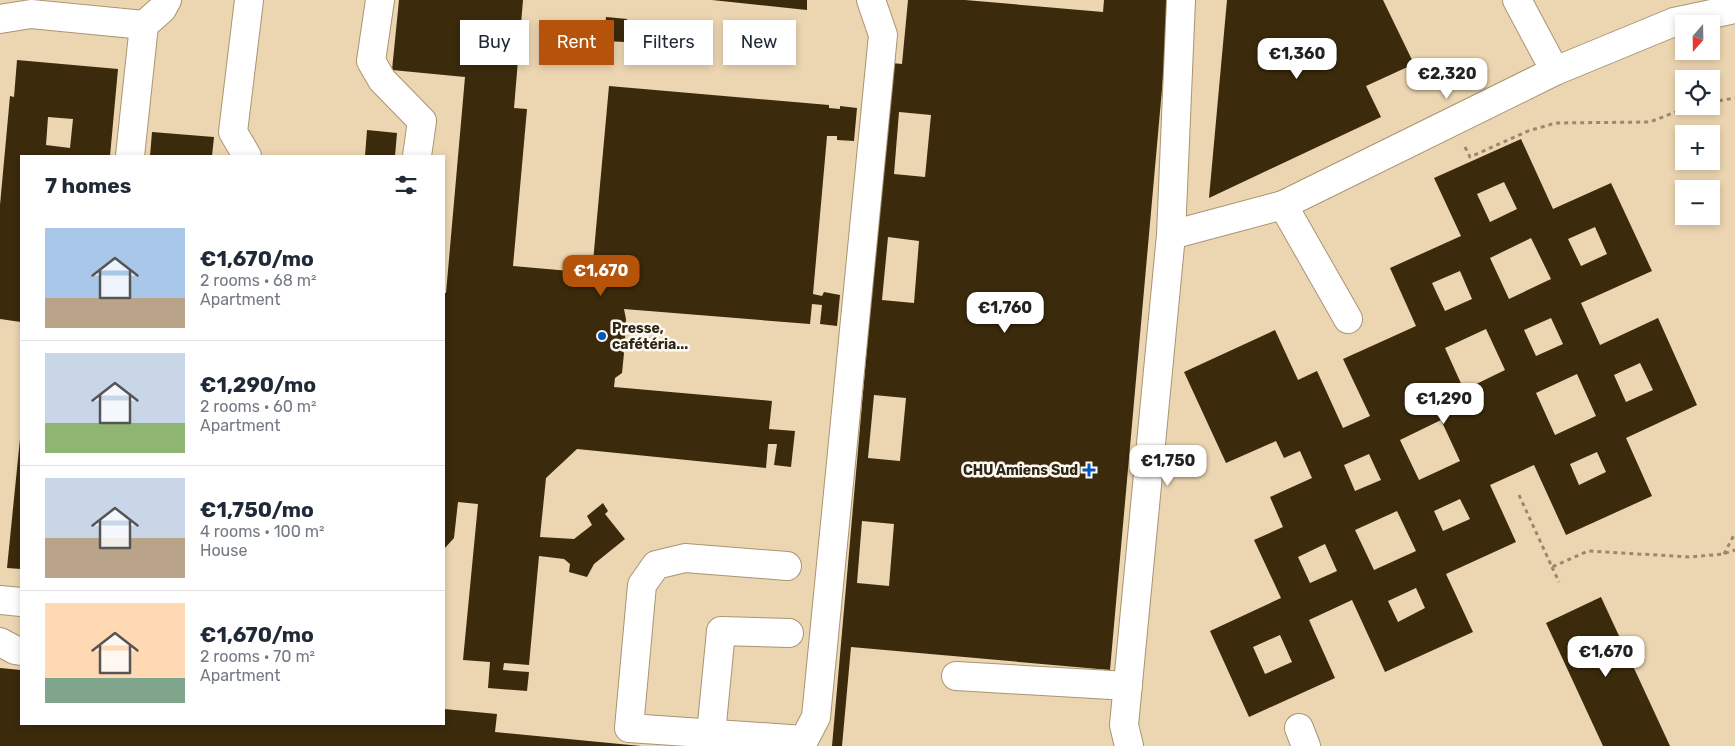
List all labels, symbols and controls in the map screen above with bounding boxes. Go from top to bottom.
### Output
north arrow [1675,15,1720,60]
map controls [1675,15,1720,225]
chip: Buy [460,20,529,65]
chip: Rent [539,20,614,65]
chip: Filters [624,20,713,65]
chip: New [723,20,796,65]
pin: €1,360 [1256,38,1338,80]
text: €1,360 [1269,44,1325,63]
pin: €2,320 [1406,58,1488,100]
text: €2,320 [1417,64,1477,83]
button: locate [1675,70,1720,115]
button: + [1675,125,1720,170]
icon: filters [392,171,420,199]
text: 7 homes [45,173,131,198]
button: − [1675,180,1720,225]
text: €1,670/mo [200,246,314,271]
icon: home [85,248,145,308]
pin: €1,670 [560,254,642,297]
text: €1,670 [574,261,628,280]
text: 2 rooms · 68 m² [200,271,317,290]
text: Apartment [200,290,280,309]
pin: €1,760 [964,292,1046,334]
text: €1,760 [978,298,1032,317]
place label: Presse, cafétéria... [612,320,688,353]
marker: Presse, cafétéria... [596,330,608,342]
text: €1,290/mo [200,372,316,397]
icon: home [85,373,145,433]
pin: €1,290 [1403,382,1485,425]
text: €1,290 [1416,389,1472,408]
text: 2 rooms · 60 m² [200,397,317,416]
text: Apartment [200,416,280,435]
pin: €1,750 [1127,444,1209,487]
text: €1,750 [1141,451,1195,470]
place label: CHU Amiens Sud [963,462,1078,479]
marker: CHU Amiens Sud [1082,463,1096,477]
text: €1,750/mo [200,497,314,522]
icon: home [85,498,145,558]
text: 4 rooms · 100 m² [200,522,324,541]
text: House [200,541,247,560]
text: €1,670/mo [200,622,314,647]
icon: home [85,623,145,683]
pin: €1,670 [1565,636,1647,678]
text: €1,670 [1579,642,1633,661]
text: 2 rooms · 70 m² [200,647,315,666]
text: Apartment [200,666,280,685]

